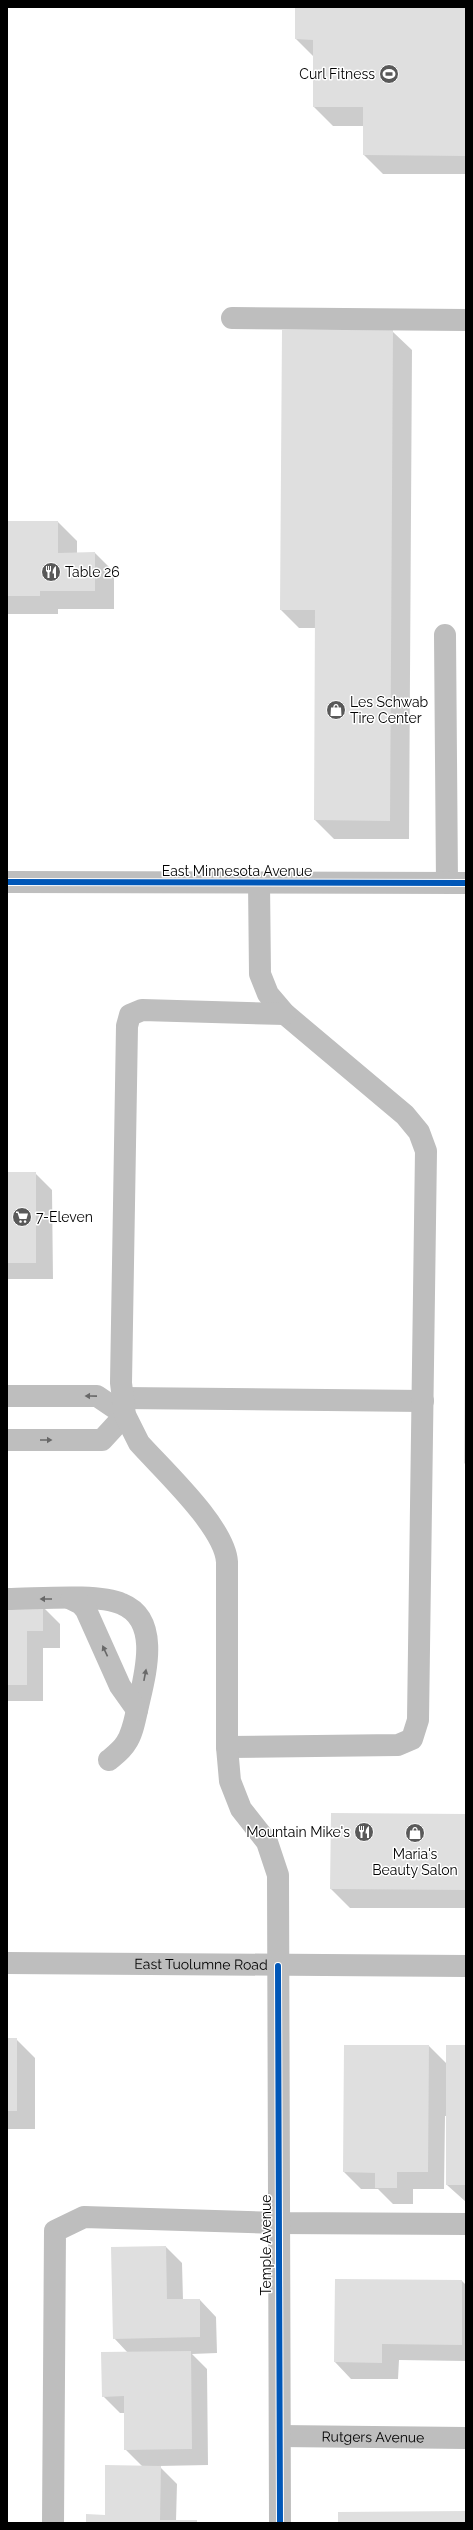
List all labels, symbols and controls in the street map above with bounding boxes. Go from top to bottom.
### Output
sports icon: Curl Fitness [378,63,400,85]
place label: Curl Fitness [299,66,375,82]
restaurant icon: Table 26 [40,561,62,583]
place label: Table 26 [65,564,120,580]
place label: Les Schwab Tire Center [350,694,429,726]
shop icon: Les Schwab Tire Center [325,699,347,721]
street label: East Minnesota Avenue [162,863,312,879]
supermarket icon: 7-Eleven [11,1206,33,1228]
place label: 7-Eleven [36,1209,93,1225]
one-way arrow [84,1393,97,1399]
one-way arrow [40,1437,53,1443]
one-way arrow [39,1596,52,1602]
one-way arrow [102,1645,108,1657]
one-way arrow [142,1669,148,1682]
restaurant icon: Mountain Mike's [353,1821,375,1843]
shop icon: Maria's Beauty Salon [404,1822,426,1844]
place label: Mountain Mike's [246,1824,350,1840]
place label: Maria's Beauty Salon [372,1846,458,1878]
street label: East Tuolumne Road [134,1956,268,1973]
street label: Temple Avenue [258,2195,274,2295]
street label: Rutgers Avenue [321,2428,424,2446]

